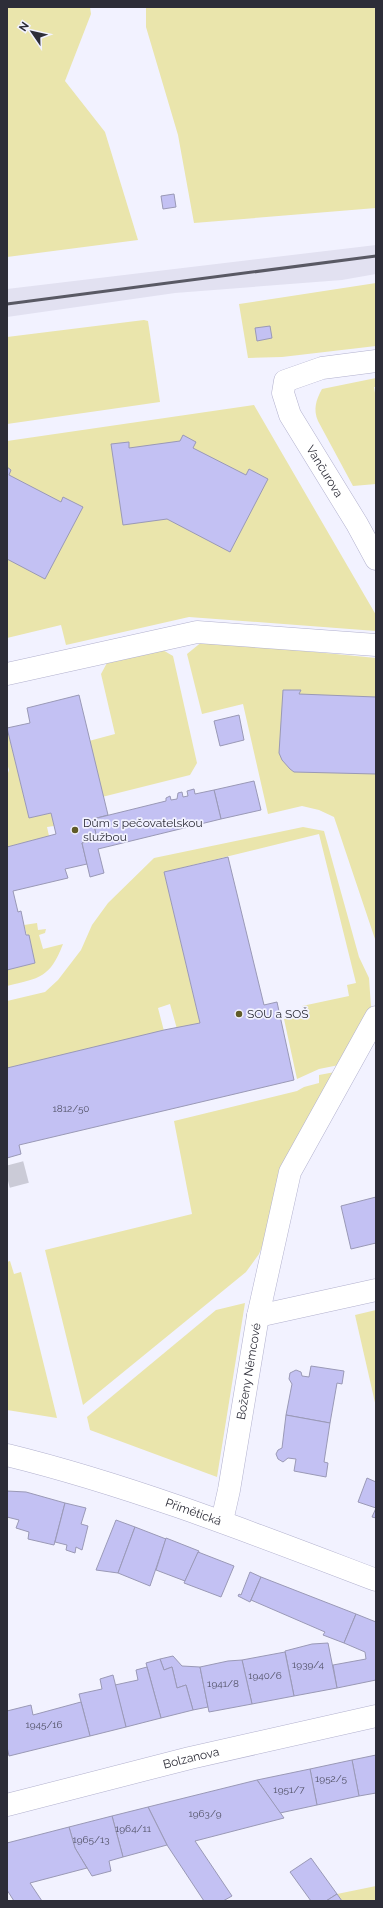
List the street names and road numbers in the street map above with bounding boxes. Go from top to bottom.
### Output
street label: Vančurova [303,443,346,500]
street label: Boženy Němcové [234,1322,264,1421]
street label: Přímětická [164,1496,223,1528]
street label: Bolzanova [161,1745,221,1772]

